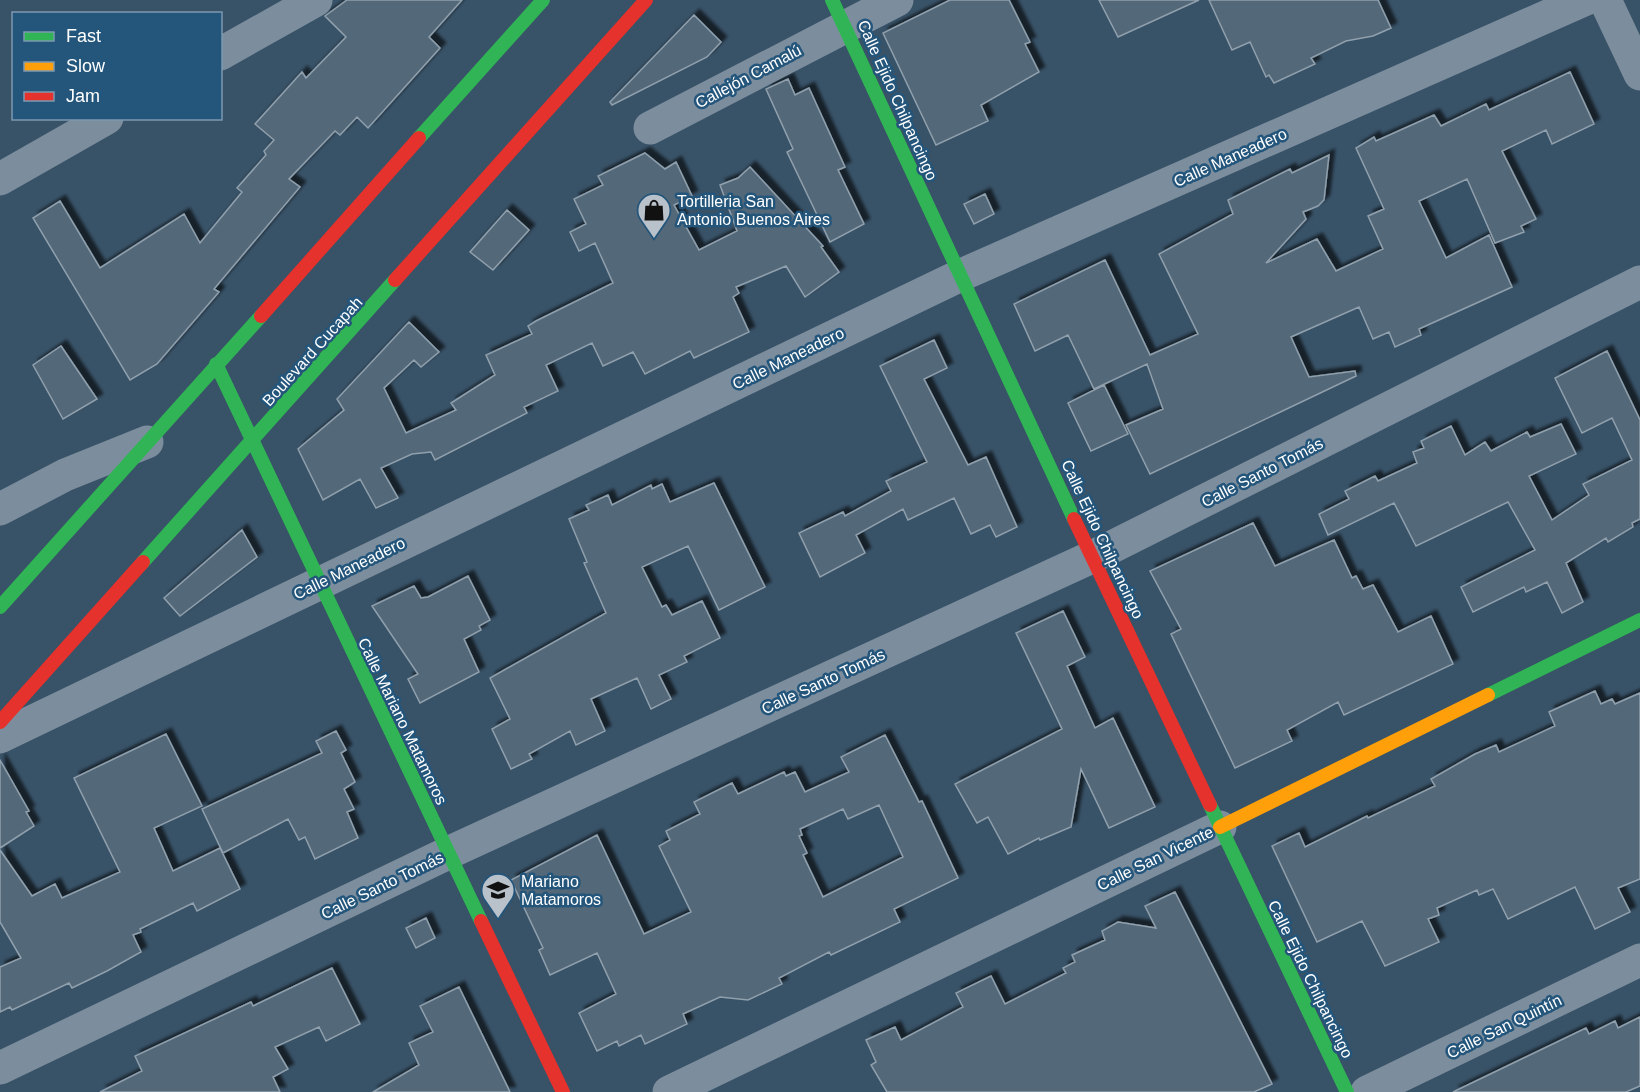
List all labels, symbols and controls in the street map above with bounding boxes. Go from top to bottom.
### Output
legend [12,12,222,120]
street label: Calle Ejido Chilpancingo [855,18,941,183]
text: Fast [66,26,101,46]
street label: Callejón Camalú [692,41,804,112]
text: Slow [66,56,106,76]
text: Jam [66,86,100,106]
street label: Calle Maneadero [1171,125,1289,190]
shop icon: Tortilleria San Antonio Buenos Aires [636,192,672,239]
place label: Tortilleria San Antonio Buenos Aires [677,193,830,228]
street label: Boulevard Cucapah [259,293,366,409]
street label: Calle Maneadero [730,324,847,393]
street label: Calle Santo Tomás [1199,434,1326,510]
street label: Calle Ejido Chilpancingo [1058,457,1147,621]
street label: Calle Maneadero [291,534,408,603]
street label: Calle Mariano Matamoros [355,635,450,807]
street label: Calle Santo Tomás [759,645,888,717]
street label: Calle San Vicente [1094,823,1216,894]
street label: Calle Santo Tomás [318,848,446,922]
school or university icon: Mariano Matamoros [480,872,516,919]
place label: Mariano Matamoros [521,873,601,908]
street label: Calle Ejido Chilpancingo [1265,898,1356,1061]
street label: Calle San Quintín [1444,991,1564,1062]

